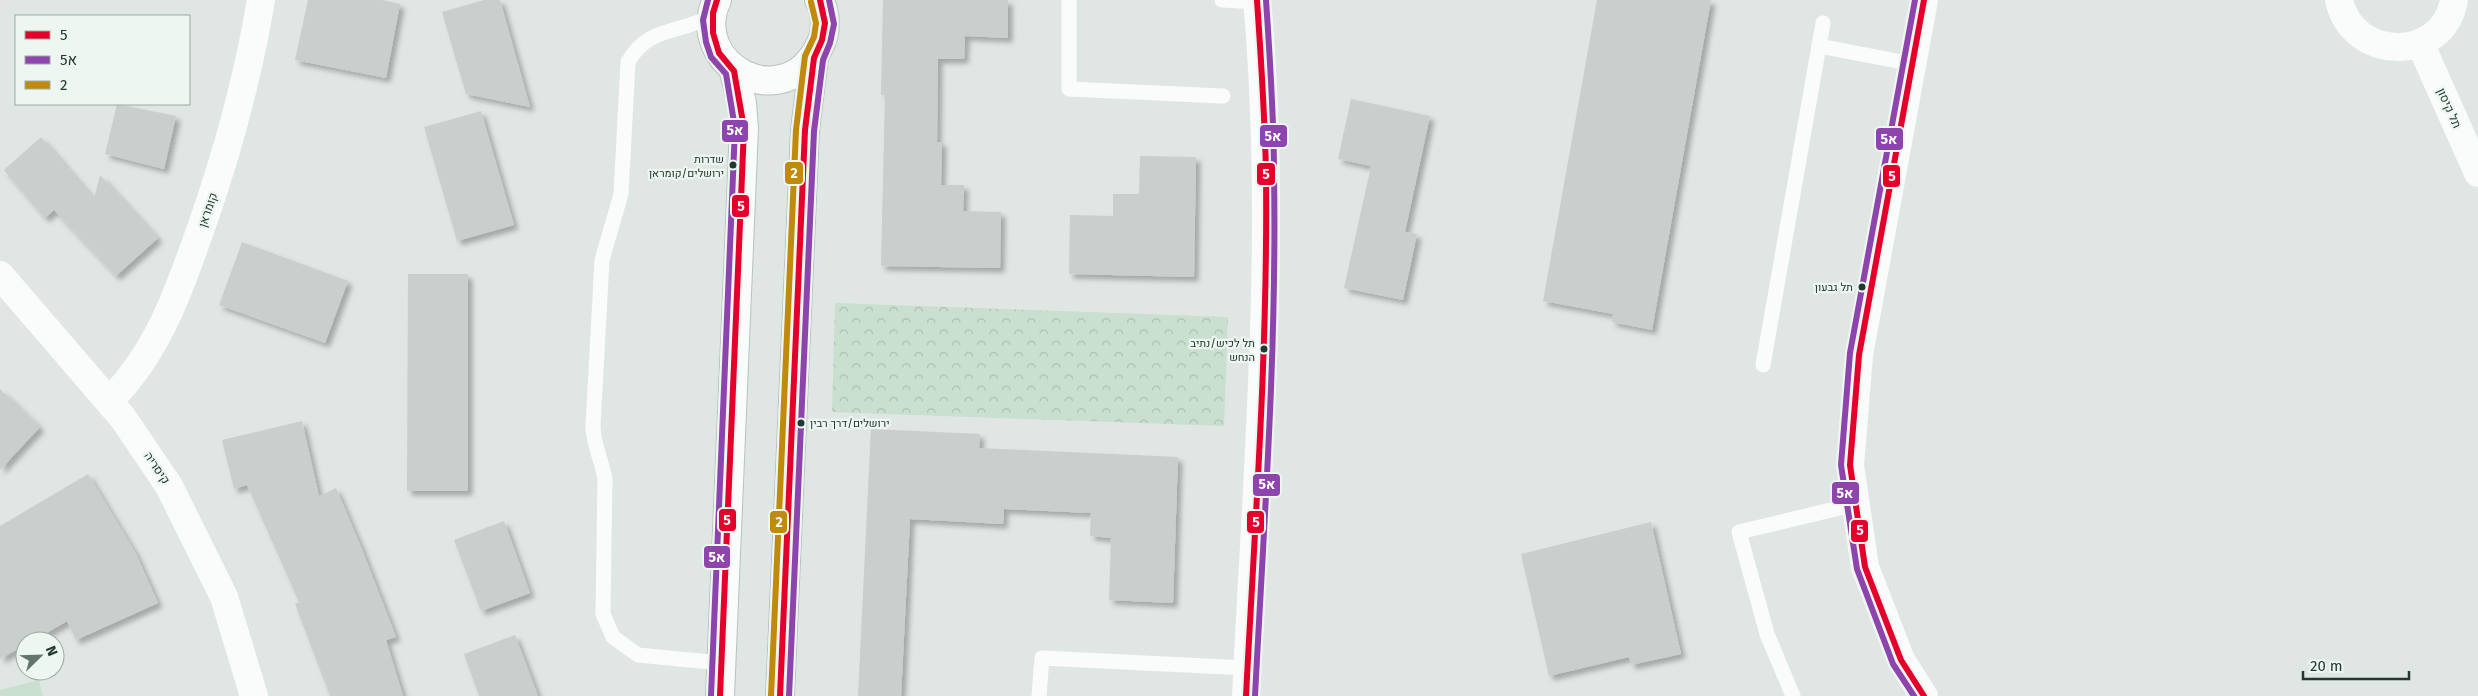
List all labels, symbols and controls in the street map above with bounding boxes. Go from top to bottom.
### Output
legend [15,15,190,105]
text: 5 [60,26,68,44]
text: 5א [60,51,77,69]
text: 2 [60,76,67,94]
street label: תל קיסון [2434,86,2464,130]
line badge: 5א [721,119,749,143]
text: 5א [727,122,743,139]
line badge: 5א [1259,124,1288,148]
line badge: 5א [1875,127,1904,151]
text: 5א [1265,128,1281,145]
text: 5א [1881,131,1897,148]
place label: שדרות ירושלים/קומראן [649,153,724,180]
marker: שדרות ירושלים/קומראן [728,160,738,170]
line badge: 2 [784,161,804,185]
line badge: 5 [1256,162,1276,186]
line badge: 5 [1882,164,1901,188]
text: 2 [790,165,798,182]
text: 5 [1262,166,1270,183]
text: 5 [1888,168,1896,185]
street label: קומראן [196,191,220,229]
line badge: 5 [731,194,750,218]
text: 5 [737,198,745,215]
place label: תל גבעון [1815,281,1853,294]
marker: תל גבעון [1857,282,1867,292]
place label: תל לכיש/נתיב הנחש [1190,337,1255,364]
marker: תל לכיש/נתיב הנחש [1259,344,1269,354]
place label: ירושלים/דרך רבין [810,417,890,430]
marker: ירושלים/דרך רבין [796,418,806,428]
street label: קיסריה [141,449,173,487]
line badge: 5א [1252,473,1281,497]
text: 5א [1259,476,1275,493]
line badge: 5א [1831,481,1860,505]
text: 5א [1837,485,1853,502]
line badge: 5 [718,508,737,532]
line badge: 2 [769,510,788,534]
line badge: 5 [1246,510,1265,534]
text: 5 [723,512,731,529]
text: 2 [775,514,783,531]
text: 5 [1252,514,1260,531]
line badge: 5 [1850,519,1869,543]
text: 5 [1856,522,1864,539]
line badge: 5א [703,545,731,569]
text: 5א [709,549,725,566]
north arrow [15,631,65,681]
text: N [42,644,61,659]
scale bar [2303,648,2409,680]
text: 20 m [2310,657,2343,675]

